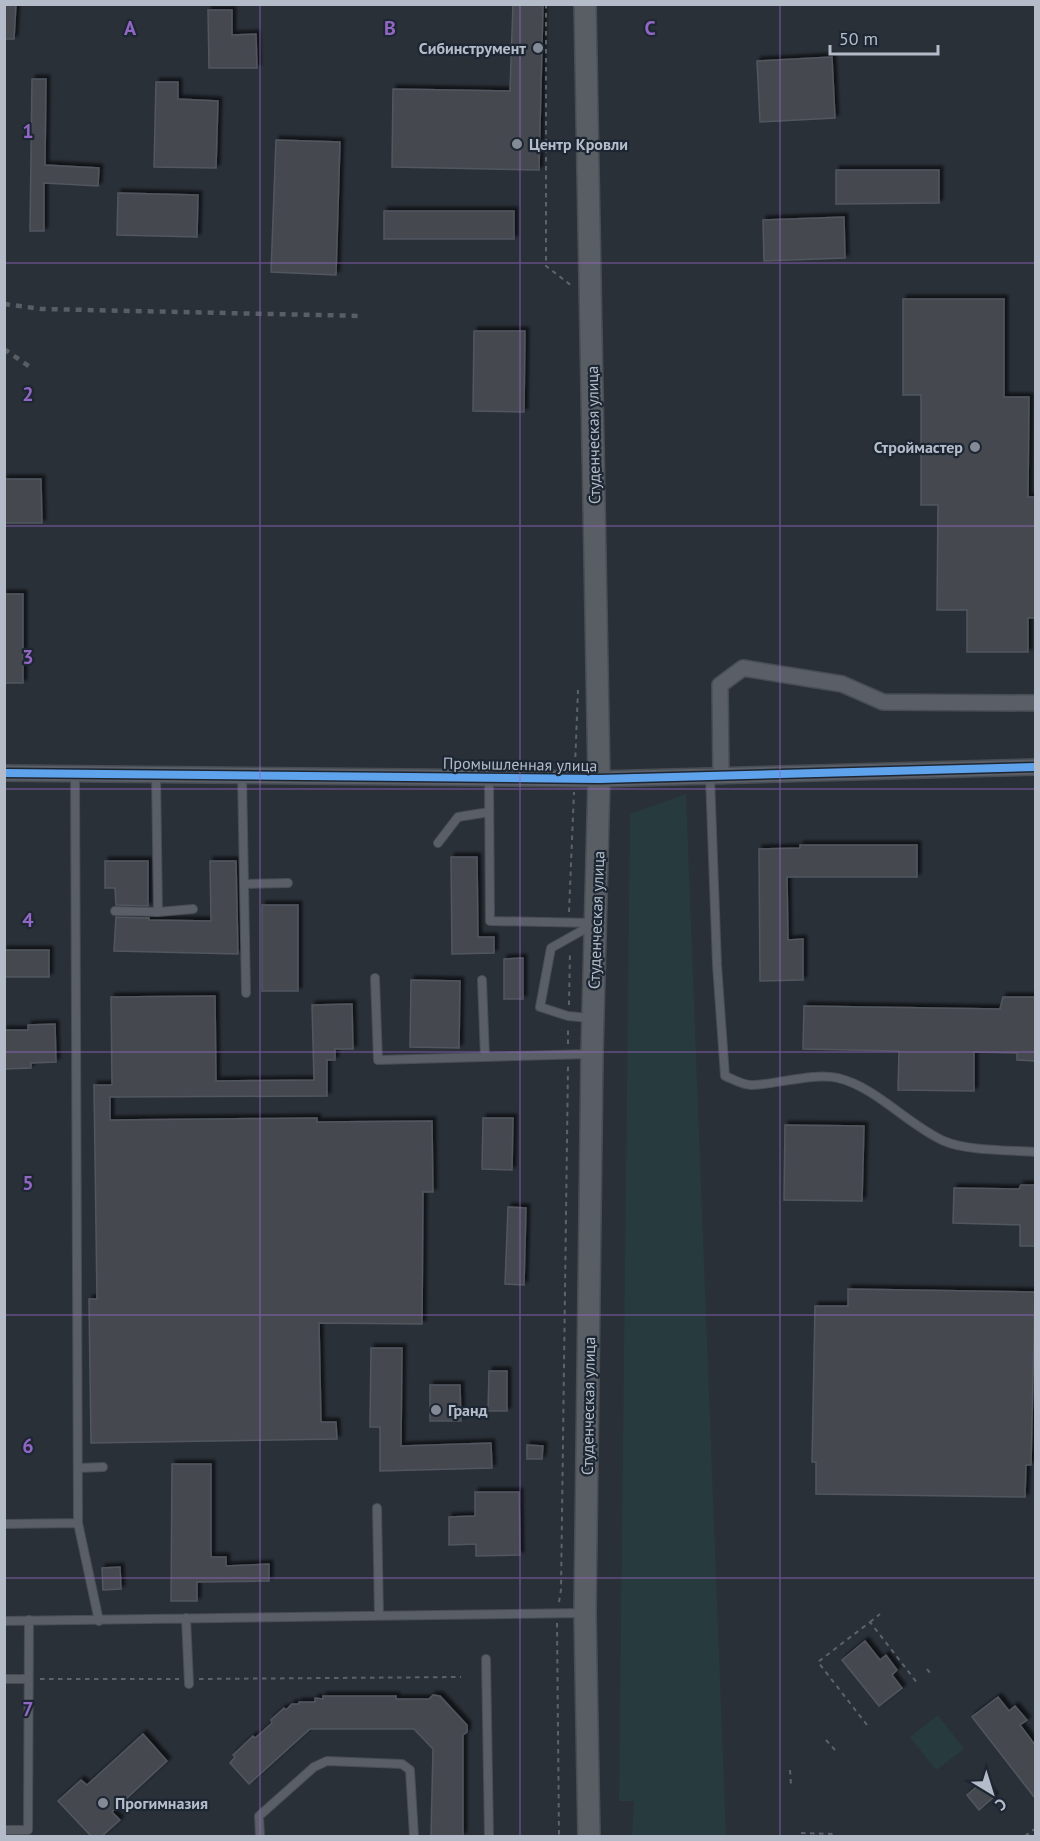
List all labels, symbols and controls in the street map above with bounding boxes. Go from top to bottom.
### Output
text: A [124,15,137,41]
text: B [384,15,396,41]
text: C [644,15,656,41]
scale bar [830,18,938,56]
text: 50 m [839,27,878,50]
place label: Сибинструмент [419,38,526,58]
marker: Сибинструмент [531,41,545,55]
text: 1 [22,118,34,144]
place label: Центр Кровли [529,134,628,154]
marker: Центр Кровли [510,137,524,151]
street label: Студенческая улица [582,366,604,504]
text: 2 [22,381,34,407]
place label: Строймастер [874,437,963,457]
marker: Строймастер [968,440,982,454]
text: 3 [22,644,34,670]
street label: Промышленная улица [443,753,597,775]
street label: Студенческая улица [584,851,608,989]
text: 4 [22,907,34,933]
text: 5 [22,1170,34,1196]
street label: Студенческая улица [577,1337,599,1475]
place label: Гранд [448,1400,488,1420]
marker: Гранд [429,1403,443,1417]
text: 6 [22,1433,34,1459]
text: 7 [22,1696,34,1722]
north arrow [962,1763,1022,1823]
place label: Прогимназия [115,1793,208,1813]
text: С [992,1794,1011,1815]
marker: Прогимназия [96,1796,110,1810]

